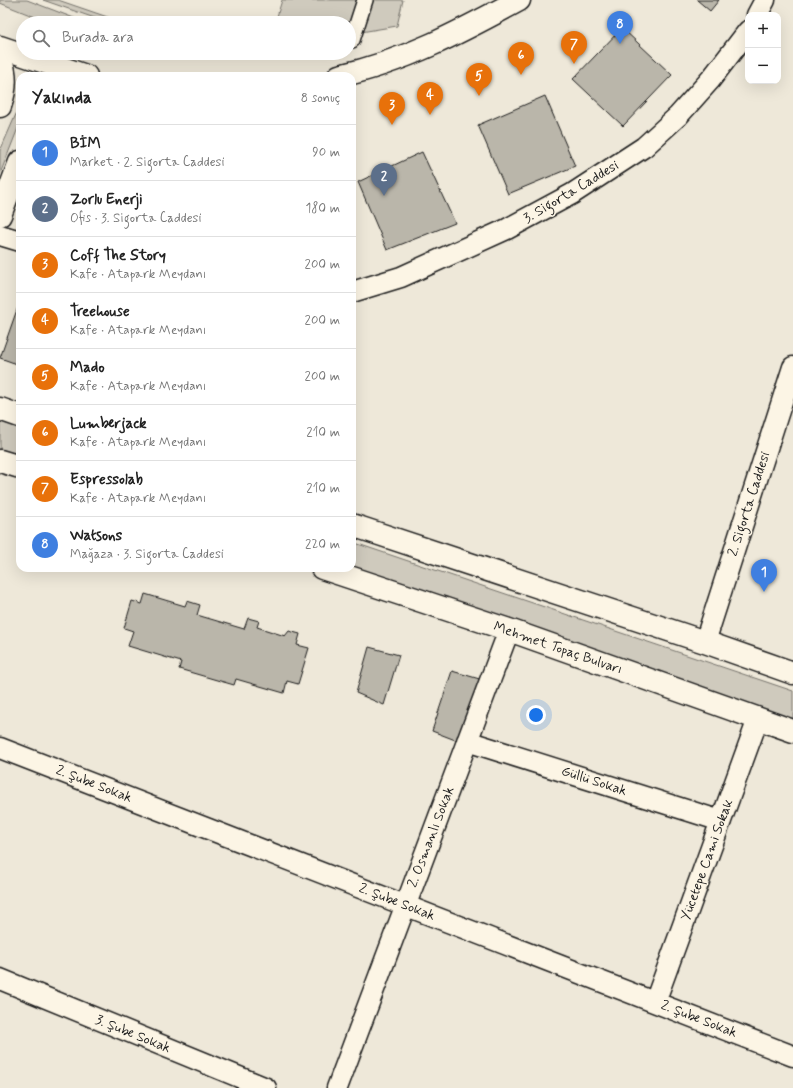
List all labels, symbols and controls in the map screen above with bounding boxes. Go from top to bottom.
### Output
pin: 8 [607,11,633,44]
map controls [745,12,781,84]
button: + [745,12,781,48]
search box [16,16,356,60]
icon: search [30,27,52,49]
text: Burada ara [62,28,134,48]
pin: 7 [561,31,587,64]
pin: 6 [508,42,534,75]
button: − [745,48,781,84]
pin: 5 [466,63,492,96]
pin: 4 [417,82,443,115]
text: Yakında [32,87,92,109]
text: 8 sonuç [301,90,340,107]
pin: 3 [379,92,405,125]
text: BİM [70,134,101,154]
text: 1 [42,144,48,161]
text: 90 m [312,144,340,161]
text: Market · 2. Sigorta Caddesi [70,154,224,171]
street label: 3. Sigorta Caddesi [520,156,623,229]
pin: 2 [371,163,397,196]
text: Zorlu Enerji [70,190,143,210]
text: 2 [42,200,48,217]
text: 180 m [305,200,340,217]
text: Ofis · 3. Sigorta Caddesi [70,210,201,227]
text: Coff The Story [70,246,166,266]
text: 3 [42,256,48,273]
text: 200 m [305,256,340,273]
text: Kafe · Atapark Meydanı [70,266,206,283]
text: Treehouse [70,302,130,322]
text: 4 [41,312,49,329]
text: 200 m [305,312,340,329]
text: Kafe · Atapark Meydanı [70,322,206,339]
text: Mado [70,358,105,378]
text: 5 [41,368,49,385]
text: 200 m [305,368,340,385]
text: Kafe · Atapark Meydanı [70,378,206,395]
text: Lumberjack [70,414,147,434]
text: 6 [42,424,48,441]
text: 210 m [306,424,340,441]
text: Kafe · Atapark Meydanı [70,434,206,451]
street label: 2. Sigorta Caddesi [724,449,776,559]
text: Espressolab [70,470,143,490]
text: 7 [41,480,49,497]
text: 210 m [306,480,340,497]
text: Kafe · Atapark Meydanı [70,490,206,507]
text: Watsons [70,526,122,546]
text: 8 [41,536,49,553]
text: 220 m [305,536,340,553]
text: Mağaza · 3. Sigorta Caddesi [70,546,224,563]
pin: 1 [751,559,777,592]
street label: Mehmet Topaç Bulvarı [491,617,625,679]
your location [526,705,546,725]
street label: 2. Şube Sokak [53,761,135,807]
street label: Güllü Sokak [559,762,629,800]
street label: 2. Osmanlı Sokak [403,784,459,890]
street label: Yücetepe Cami Sokak [677,797,737,923]
street label: 2. Şube Sokak [356,879,438,925]
street label: 2. Şube Sokak [658,996,740,1042]
street label: 3. Şube Sokak [93,1011,173,1057]

